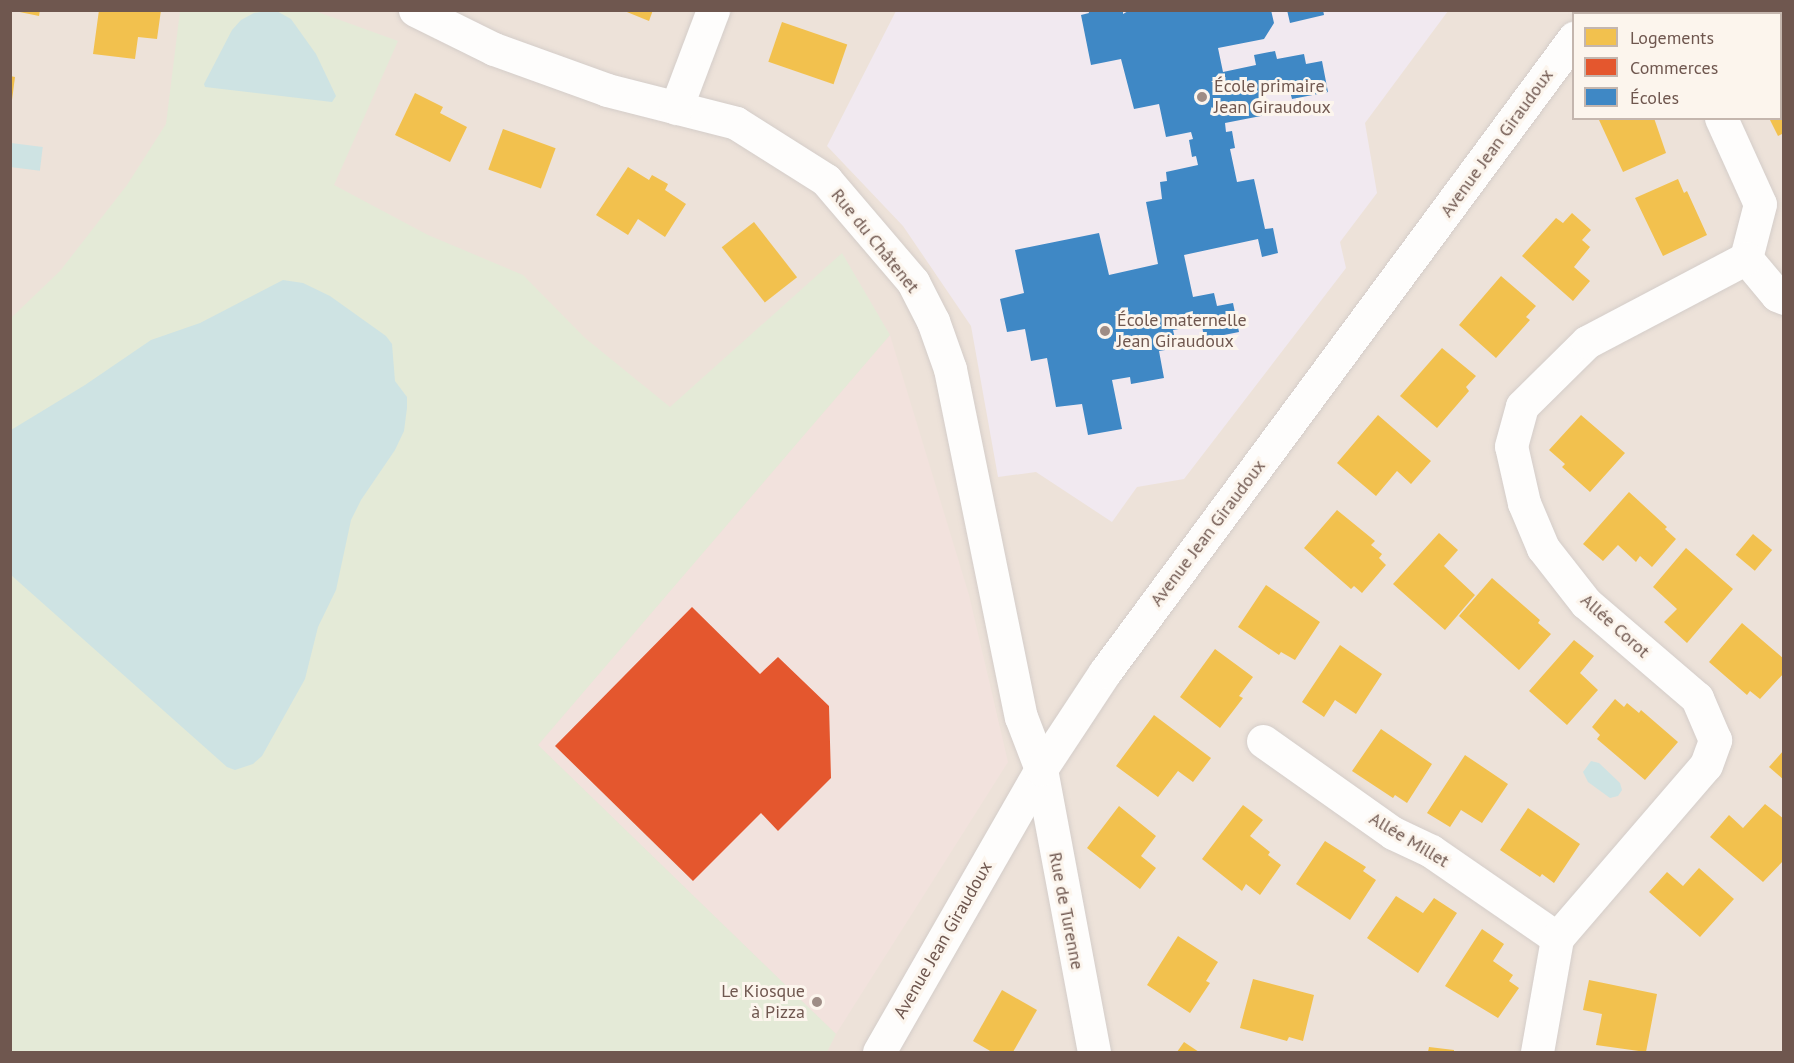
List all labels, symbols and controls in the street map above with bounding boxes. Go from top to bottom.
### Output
legend [1572,12,1782,120]
text: Logements [1630,26,1714,49]
text: Commerces [1630,56,1718,79]
street label: Avenue Jean Giraudoux [1436,65,1558,221]
place label: École primaire Jean Giraudoux [1214,76,1331,118]
text: Écoles [1630,86,1679,109]
marker: École primaire Jean Giraudoux [1195,90,1209,104]
street label: Rue du Châtenet [826,185,924,297]
place label: École maternelle Jean Giraudoux [1117,310,1247,352]
marker: École maternelle Jean Giraudoux [1098,324,1112,338]
street label: Avenue Jean Giraudoux [1146,455,1270,611]
street label: Allée Corot [1576,590,1654,662]
street label: Allée Millet [1365,808,1453,872]
street label: Rue de Turenne [1044,850,1088,972]
street label: Avenue Jean Giraudoux [889,858,997,1022]
place label: Le Kiosque à Pizza [721,981,805,1024]
marker: Le Kiosque à Pizza [810,995,824,1009]

